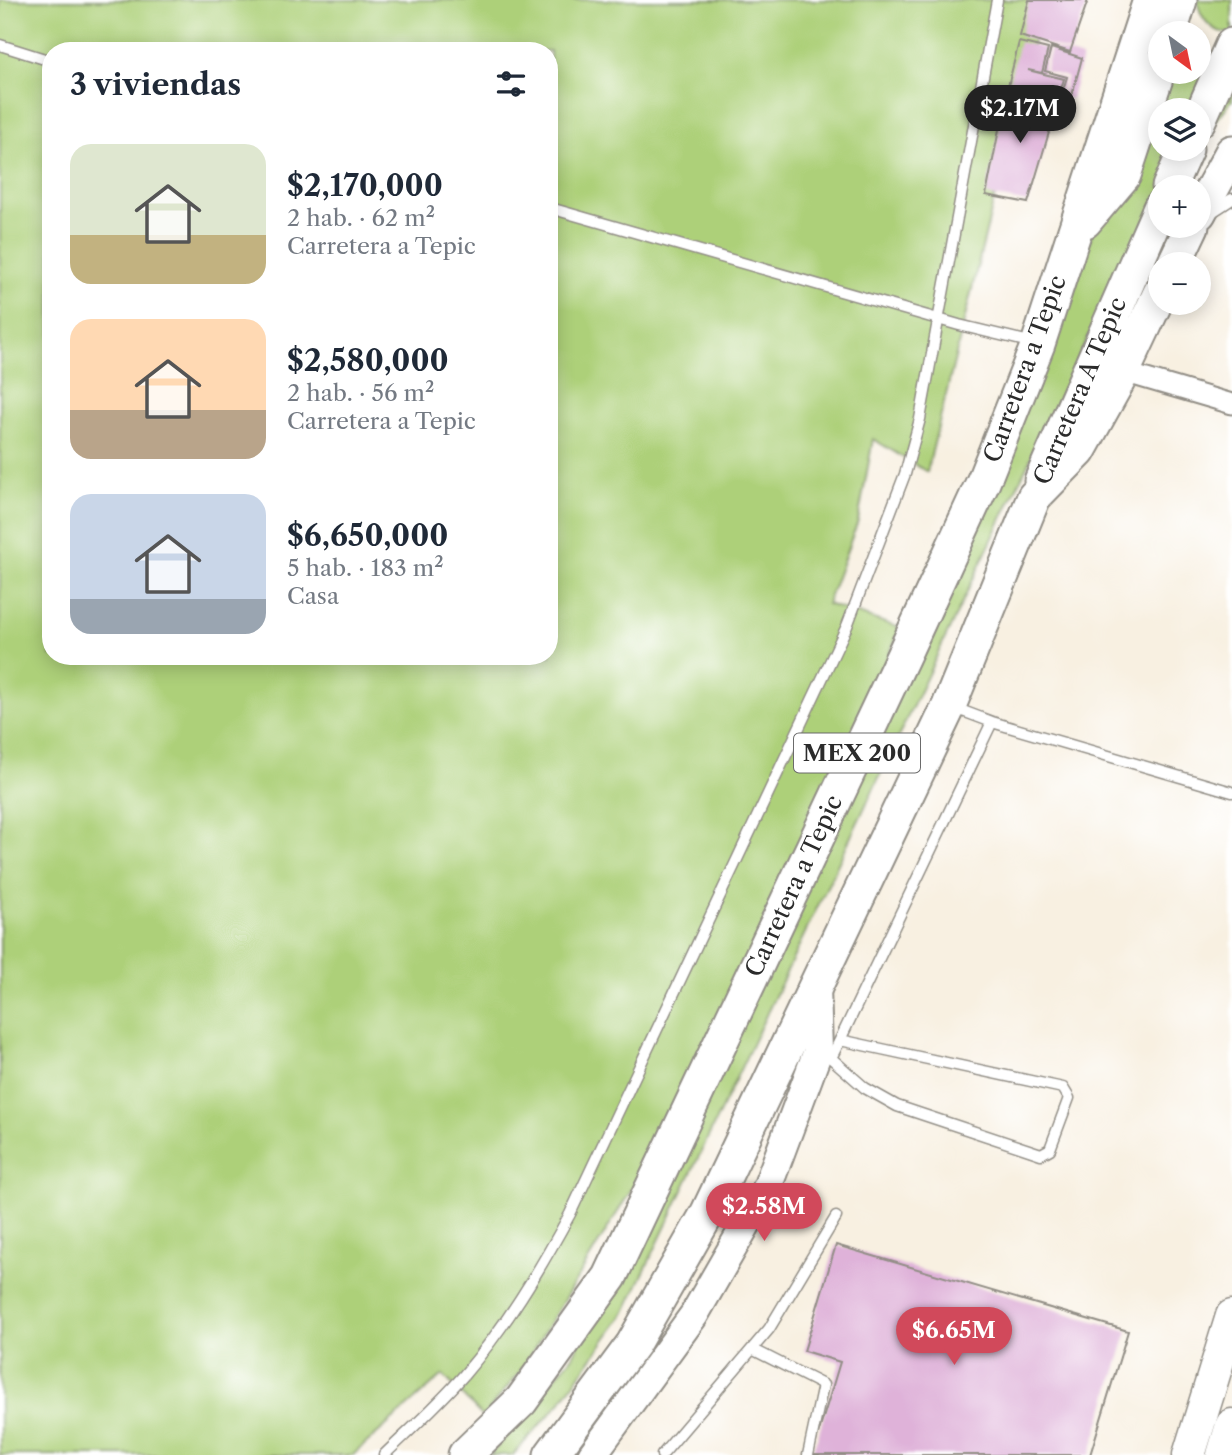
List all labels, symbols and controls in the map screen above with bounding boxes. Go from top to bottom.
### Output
north arrow [1148,21,1211,84]
map controls [1148,21,1211,315]
icon: filters [492,65,530,103]
text: 3 viviendas [70,66,241,103]
pin: $2.17M [963,86,1077,145]
text: $2.17M [980,94,1060,122]
button: layers [1148,98,1211,161]
text: $2,170,000 [287,167,443,204]
icon: home [126,172,210,256]
button: + [1148,175,1211,238]
text: 2 hab. · 62 m² [287,204,435,232]
text: Carretera a Tepic [287,232,476,260]
button: − [1148,252,1211,315]
street label: Carretera a Tepic [977,271,1072,466]
street label: Carretera A Tepic [1027,293,1132,489]
text: $2,580,000 [287,342,449,379]
icon: home [126,347,210,431]
text: 2 hab. · 56 m² [287,379,434,407]
text: Carretera a Tepic [287,407,476,435]
text: $6,650,000 [287,517,448,554]
icon: home [126,522,210,606]
text: 5 hab. · 183 m² [287,554,444,582]
text: Casa [287,582,339,610]
road number: MEX 200 [794,734,920,772]
street label: Carretera a Tepic [739,790,848,981]
pin: $2.58M [707,1184,821,1243]
text: $2.58M [722,1192,806,1220]
pin: $6.65M [897,1308,1011,1367]
text: $6.65M [912,1316,996,1344]

